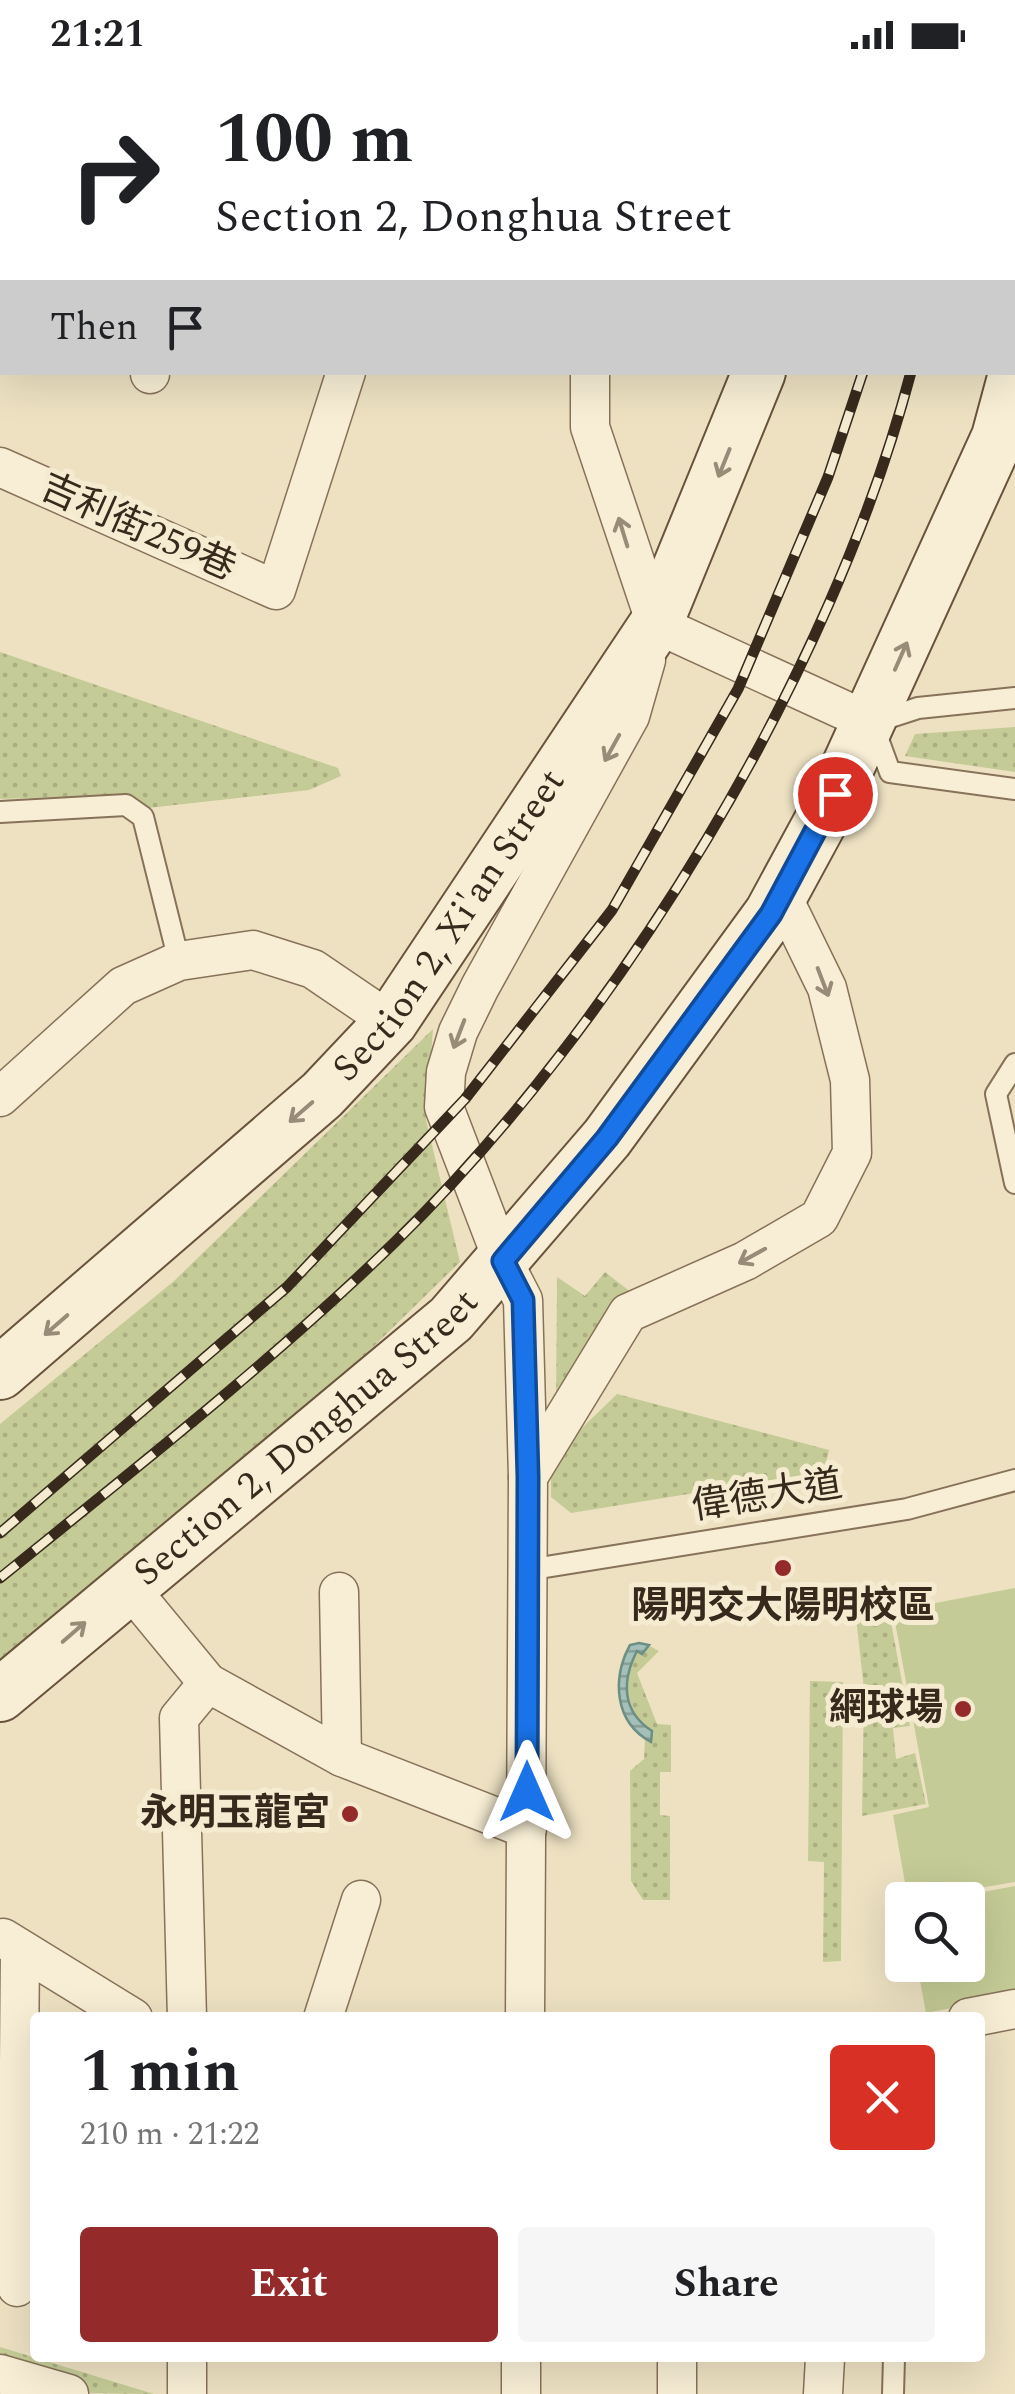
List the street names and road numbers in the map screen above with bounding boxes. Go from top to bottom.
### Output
street label: 吉利街259巷 [31,459,245,597]
street label: Section 2, Xi'an Street [319,757,581,1096]
street label: Section 2, Donghua Street [121,1276,493,1601]
street label: 偉德大道 [687,1455,847,1537]

